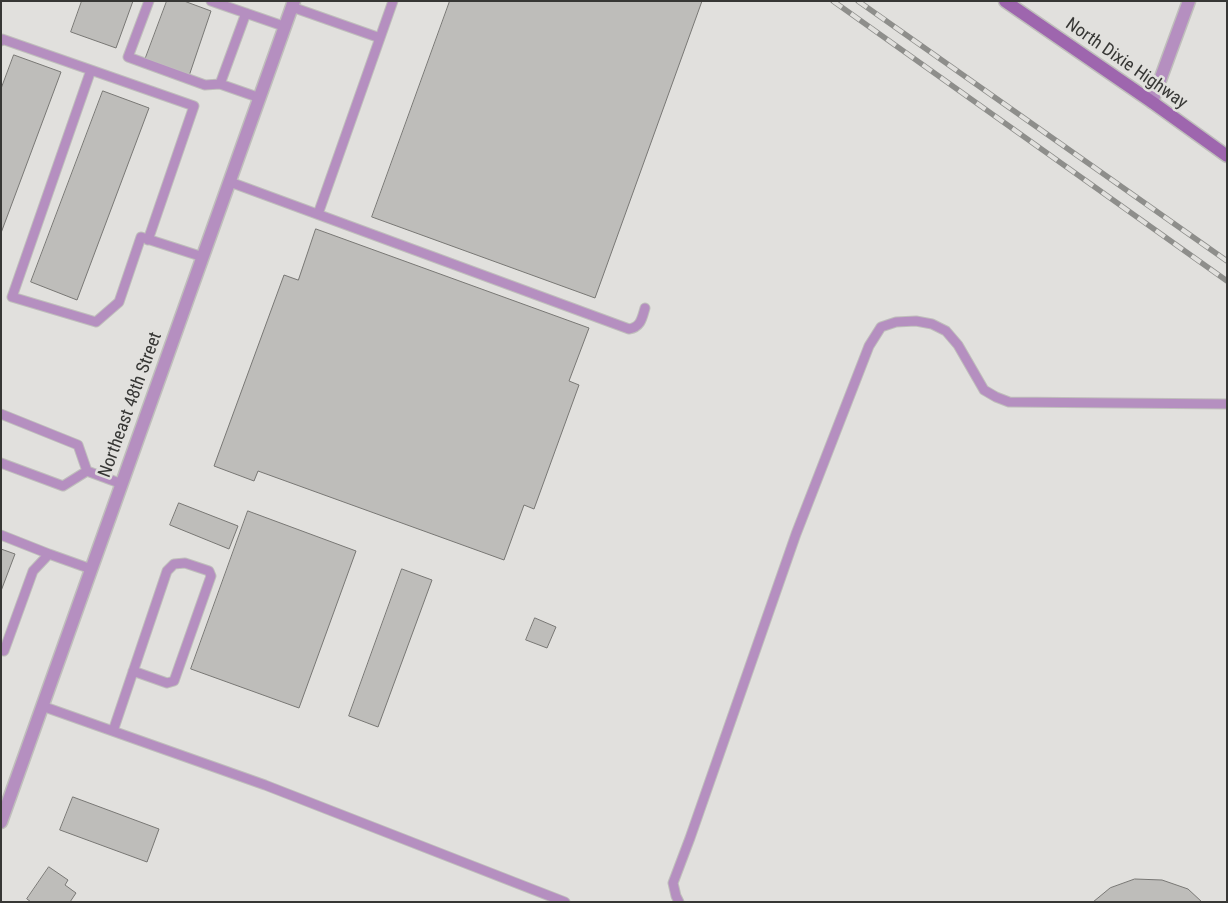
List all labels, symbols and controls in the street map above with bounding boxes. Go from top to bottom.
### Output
street label: North Dixie Highway [1061,14,1191,114]
street label: Northeast 48th Street [95,329,167,481]

